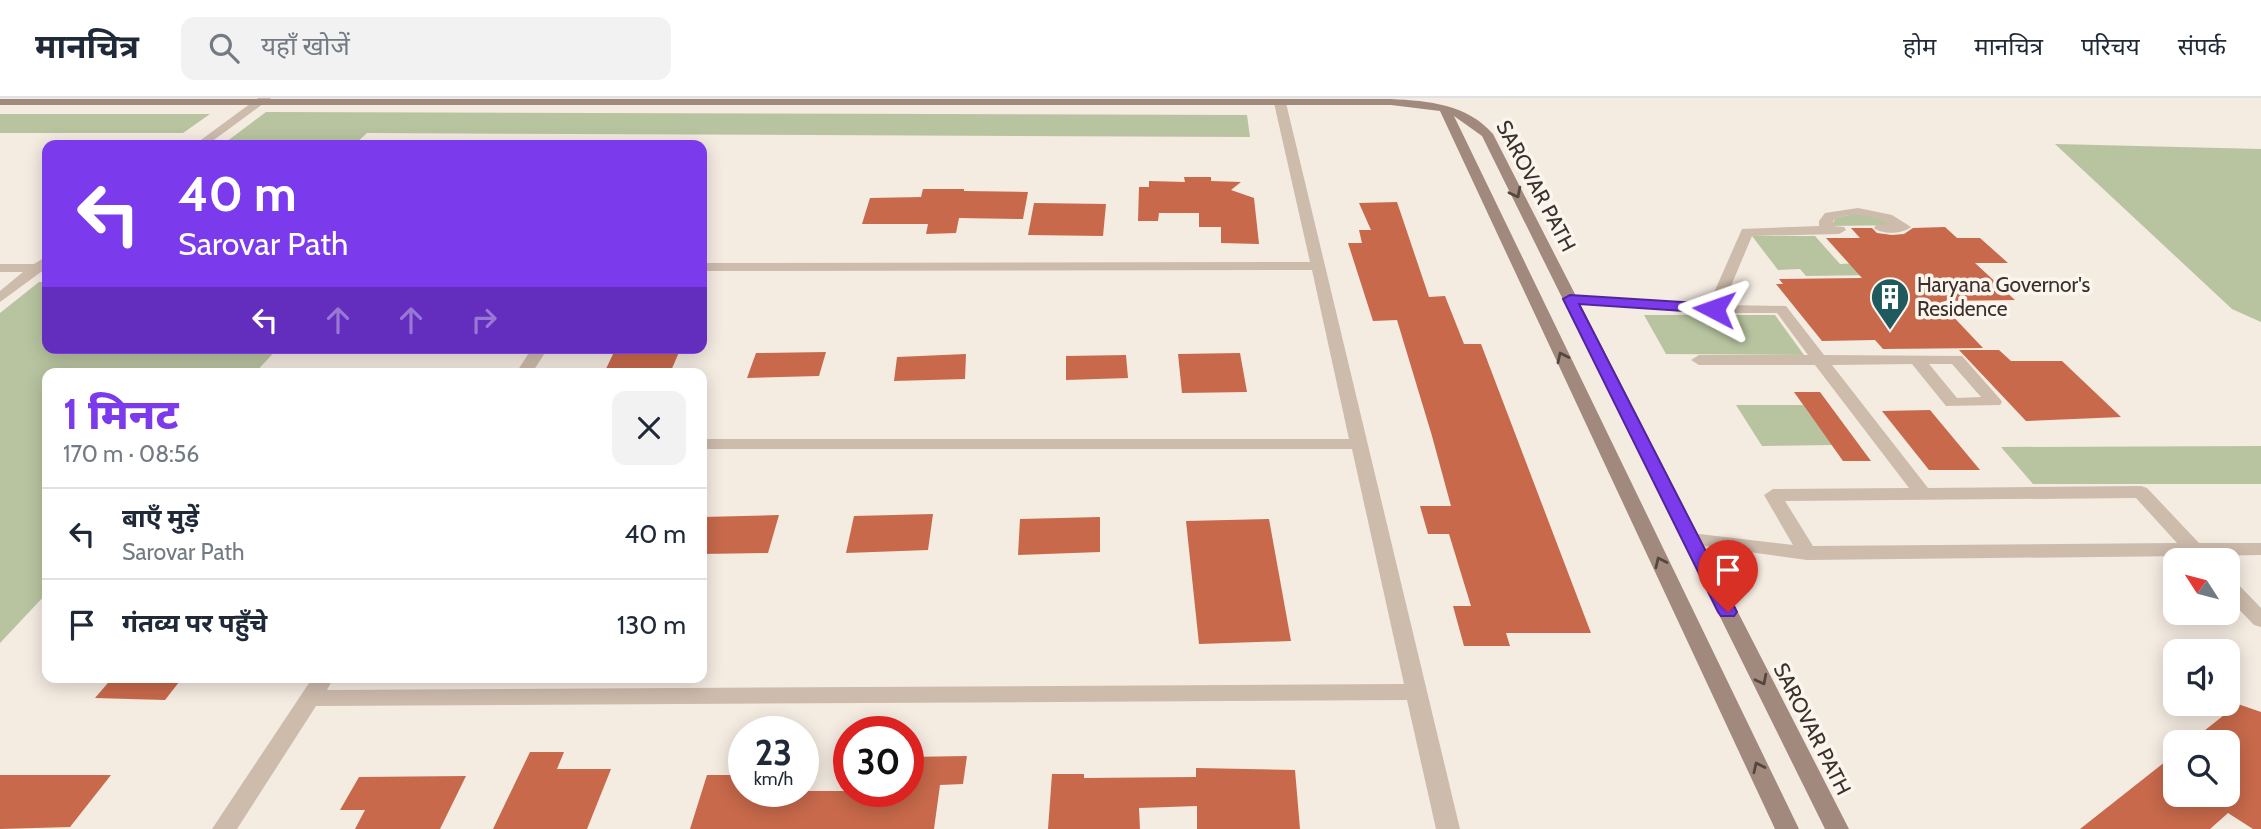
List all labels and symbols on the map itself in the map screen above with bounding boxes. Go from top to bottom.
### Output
street label: SAROVAR PATH [1491,116,1581,256]
one-way arrow [1508,186,1522,198]
position arrow [1677,272,1751,346]
place label: Haryana Governor's Residence [1917,272,2091,321]
building icon: Haryana Governor's Residence [1869,276,1911,331]
one-way arrow [1557,352,1571,364]
pin [1698,540,1758,612]
north arrow [2163,548,2240,625]
one-way arrow [1654,557,1668,569]
street label: SAROVAR PATH [1768,659,1856,799]
one-way arrow [1754,673,1768,685]
speed limit sign: 30 [833,716,924,807]
one-way arrow [1752,762,1766,774]

